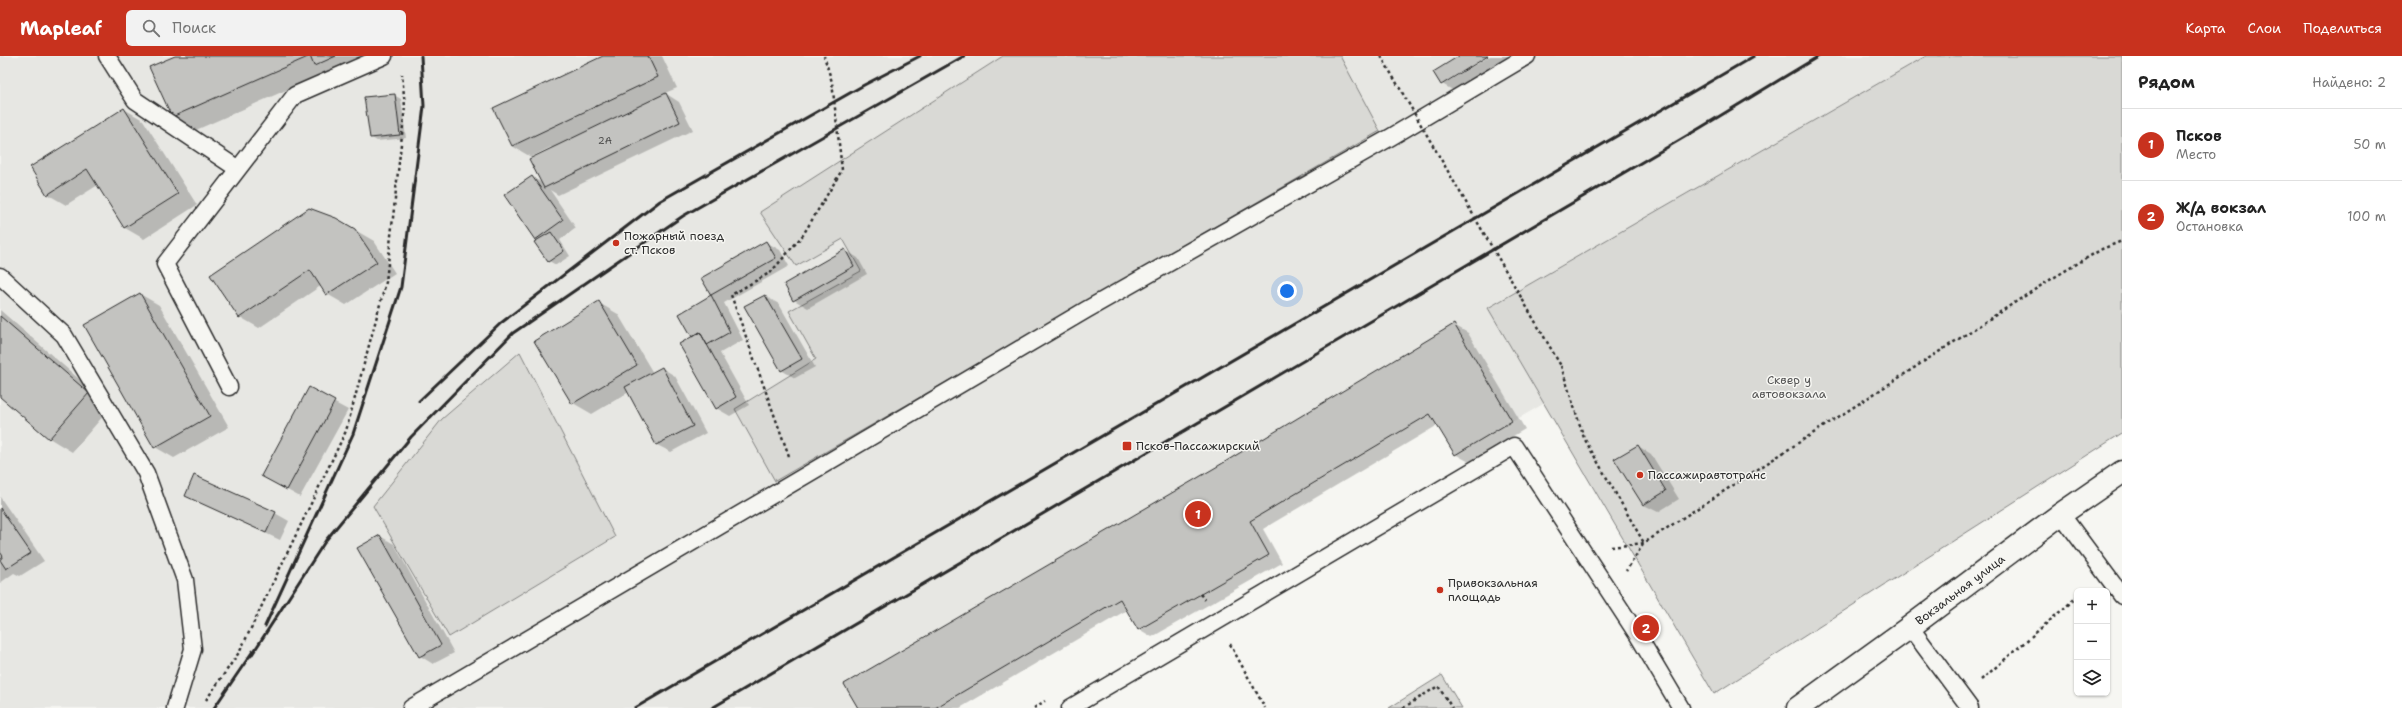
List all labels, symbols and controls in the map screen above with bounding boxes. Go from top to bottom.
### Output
search box [126,10,406,46]
text: Mapleaf [20,16,102,41]
icon: search [140,17,162,39]
text: Поиск [172,18,216,38]
text: Карта [2185,19,2226,37]
text: Слои [2248,19,2281,37]
text: Поделиться [2303,19,2382,37]
text: Рядом [2138,71,2195,93]
text: Найдено: 2 [2312,74,2386,91]
text: Псков [2176,126,2222,146]
house number: 2А [598,134,612,147]
text: 1 [2148,136,2154,153]
text: 50 m [2353,136,2386,153]
text: Место [2176,146,2216,163]
text: Ж/д вокзал [2176,198,2266,218]
text: 2 [2146,208,2156,225]
text: 100 m [2347,208,2386,225]
text: Остановка [2176,218,2243,235]
place label: Пожарный поезд ст. Псков [624,228,724,258]
marker: Пожарный поезд ст. Псков [611,238,621,248]
your location [1277,281,1297,301]
park label: Сквер у автовокзала [1752,372,1827,402]
place label: Псков-Пассажирский [1136,438,1260,454]
marker: Псков-Пассажирский [1121,440,1133,452]
place label: Пассажиравтотранс [1648,467,1766,483]
marker: Пассажиравтотранс [1635,470,1645,480]
pin: 1 [1185,499,1211,529]
street label: Вокзальная улица [1912,551,2008,629]
place label: Привокзальная площадь [1448,575,1538,605]
marker: Привокзальная площадь [1435,585,1445,595]
map controls [2074,588,2110,696]
button: + [2074,588,2110,624]
pin: 2 [1633,613,1659,643]
button: − [2074,624,2110,660]
button: layers [2074,660,2110,696]

